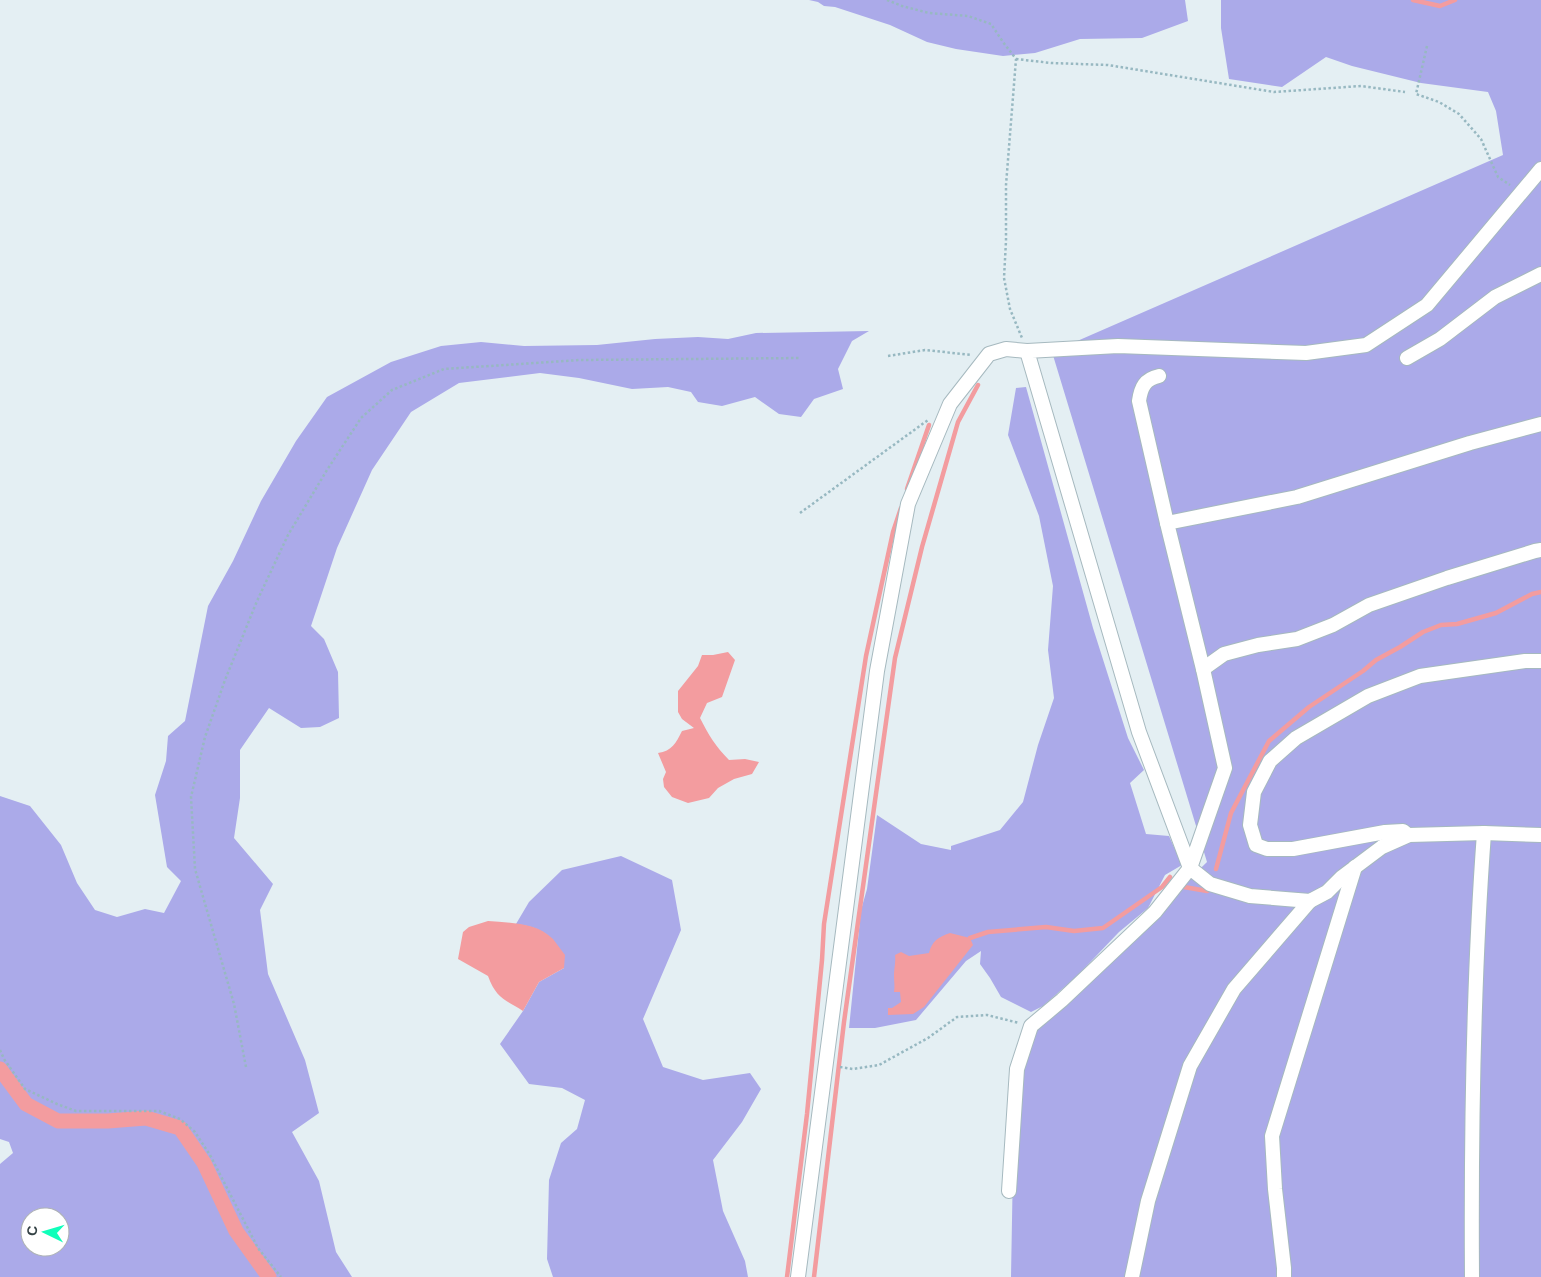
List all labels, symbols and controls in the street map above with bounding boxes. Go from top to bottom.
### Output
north arrow [20,1207,70,1257]
text: С [24,1225,40,1237]

